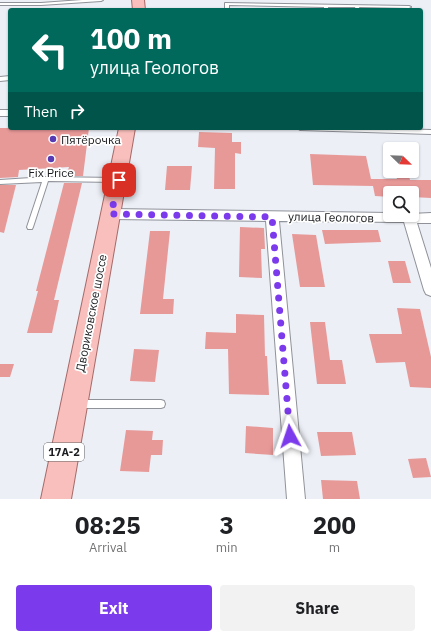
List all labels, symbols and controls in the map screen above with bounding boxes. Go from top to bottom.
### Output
text: 100 m [90,20,172,57]
icon: left [24,24,76,76]
text: улица Геологов [90,56,219,79]
icon: right [66,100,88,122]
text: Then [24,102,58,121]
place label: Пятёрочка [61,132,121,147]
marker: Пятёрочка [48,134,58,144]
north arrow [383,142,419,178]
map controls [383,142,419,222]
marker: Fix Price [46,154,56,164]
pin [102,163,136,197]
place label: Fix Price [28,165,74,180]
icon: arrive [108,169,130,191]
button: search [383,186,419,222]
street label: улица Геологов [288,209,374,225]
street label: Двориковское шоссе [72,253,110,373]
position arrow [269,415,311,457]
road number: 17А-2 [44,443,84,461]
text: 08:25 [75,509,141,541]
text: 3 [219,509,234,541]
text: 200 [313,509,356,541]
text: Arrival [89,539,127,556]
text: min [216,539,238,556]
text: m [329,539,340,556]
button: Exit [16,585,212,631]
button: Share [220,585,415,631]

